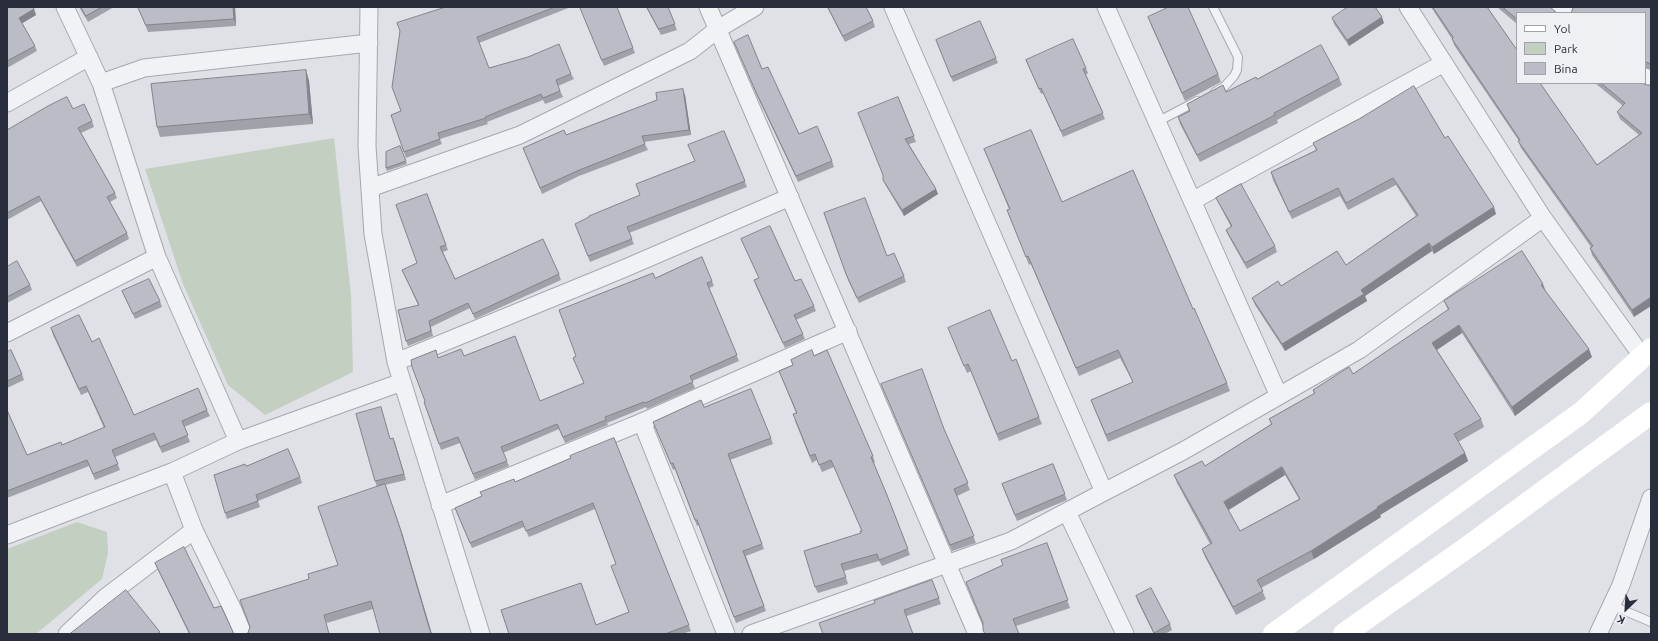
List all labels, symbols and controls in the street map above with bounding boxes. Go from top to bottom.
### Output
legend [1516,12,1646,84]
text: Yol [1554,22,1571,35]
text: Park [1554,42,1578,55]
text: Bina [1554,62,1578,75]
north arrow [1606,589,1646,629]
text: K [1615,613,1627,627]

